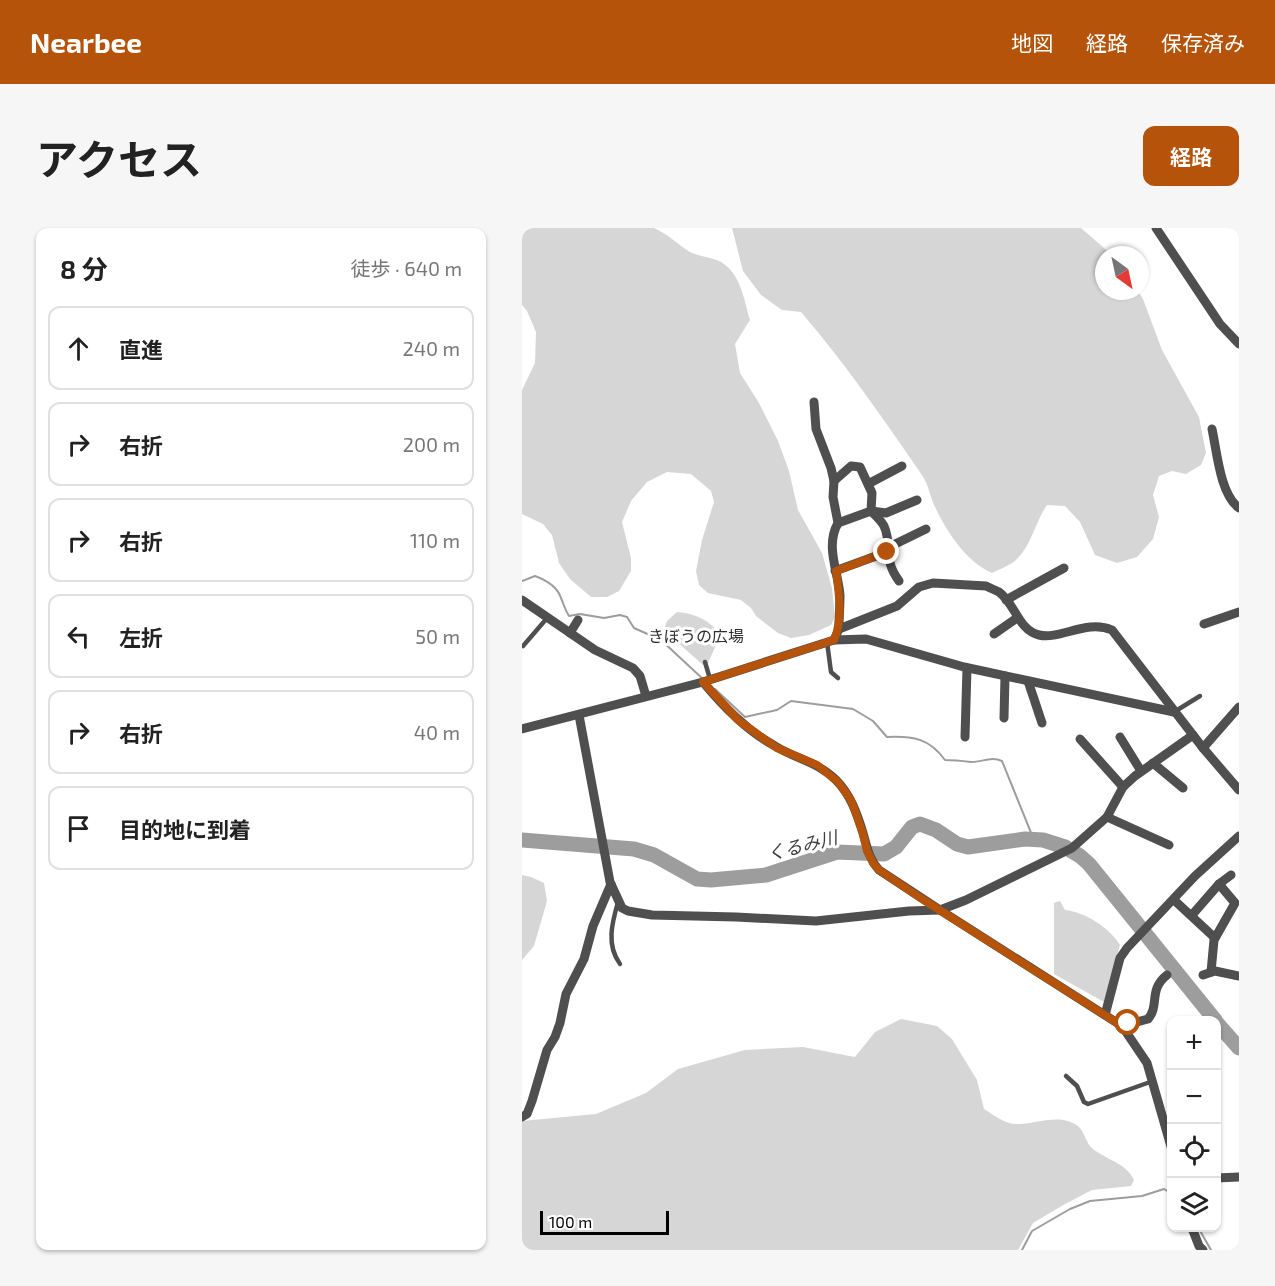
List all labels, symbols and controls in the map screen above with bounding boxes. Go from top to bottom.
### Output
text: Nearbee [30,25,142,59]
text: 地図 [1011,30,1053,55]
text: 経路 [1086,30,1128,55]
text: 保存済み [1161,30,1245,55]
button: 経路 [1143,126,1239,186]
text: アクセス [36,133,202,183]
north arrow [1095,246,1149,300]
text: 8 分 [60,253,108,284]
text: 徒歩 · 640 m [351,256,462,280]
icon: ahead [62,332,95,365]
text: 直進 [119,336,163,362]
text: 240 m [402,336,460,360]
icon: right [62,428,95,461]
text: 右折 [119,432,163,458]
text: 200 m [403,432,460,456]
icon: right [62,524,95,557]
text: 右折 [119,528,163,554]
text: 110 m [410,528,460,552]
route end [873,538,899,564]
icon: left [62,620,95,653]
text: 左折 [119,624,163,650]
text: 50 m [415,624,460,648]
park label: きぼうの広場 [648,626,744,645]
icon: right [62,716,95,749]
text: 右折 [119,720,163,746]
text: 40 m [414,720,460,744]
icon: arrive [62,812,95,845]
text: 目的地に到着 [119,816,251,842]
water label: くるみ川 [765,825,841,864]
route start [1114,1009,1140,1035]
map controls [1167,1016,1221,1232]
button: + [1167,1016,1221,1070]
button: − [1167,1070,1221,1124]
button: locate [1167,1124,1221,1178]
button: layers [1167,1178,1221,1232]
scale bar [540,1208,669,1236]
text: 100 m [549,1212,592,1231]

